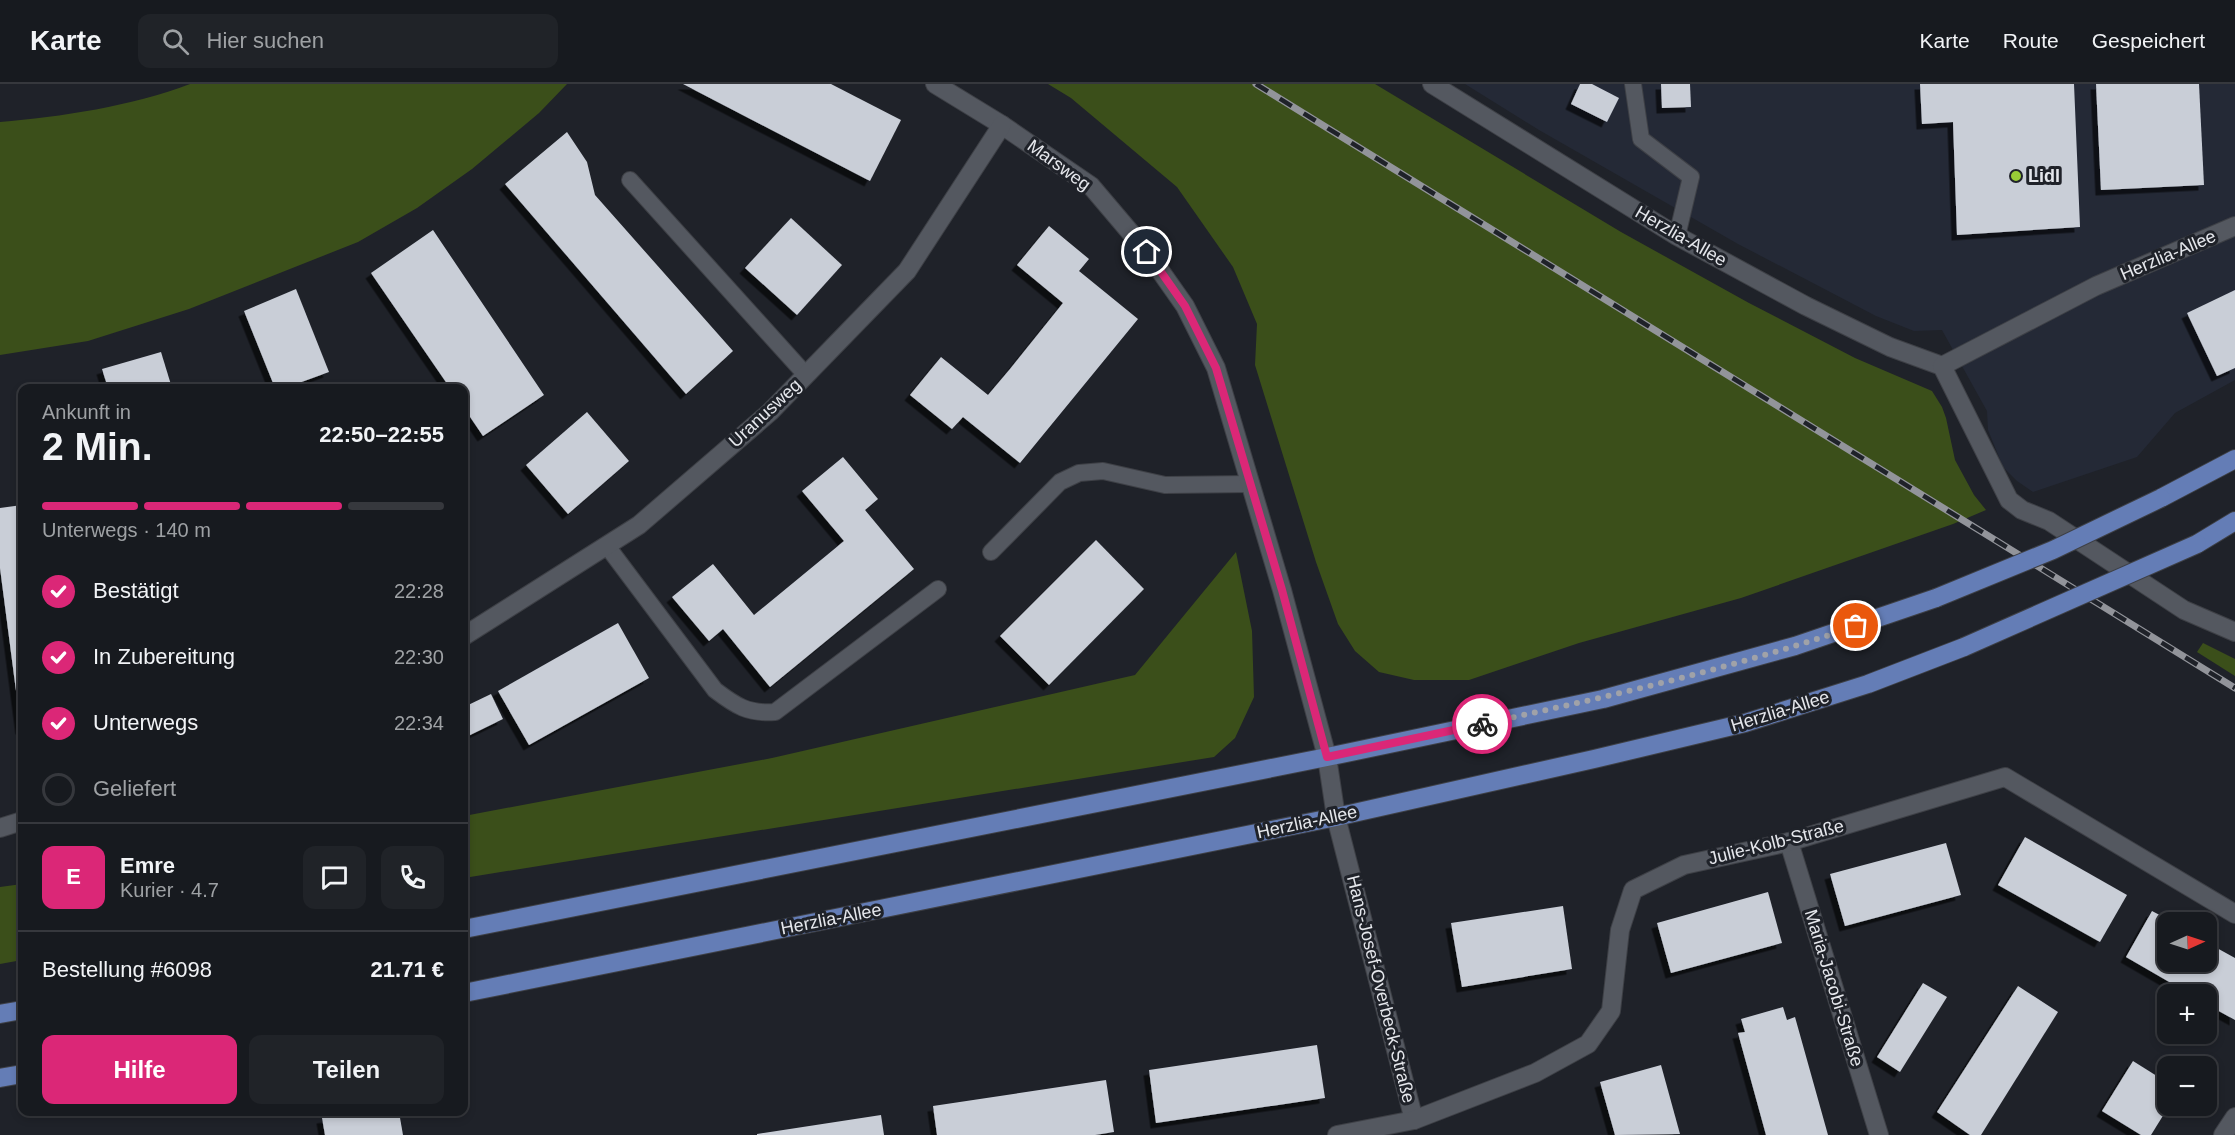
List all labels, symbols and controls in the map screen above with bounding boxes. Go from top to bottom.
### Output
search box [138,14,558,68]
text: Karte [30,25,102,56]
icon: search [159,25,192,58]
text: Hier suchen [207,28,324,53]
text: Karte [1920,29,1970,52]
text: Route [2003,29,2059,52]
text: Gespeichert [2092,29,2205,52]
street label: Marsweg [1024,135,1094,195]
place label: Lidl [2028,166,2060,186]
marker: Lidl [2009,169,2023,183]
street label: Herzlia-Allee [1632,202,1730,270]
pin [1121,226,1172,277]
street label: Herzlia-Allee [2117,226,2219,284]
icon: home [1130,235,1163,268]
street label: Uranusweg [725,375,805,451]
text: Ankunft in [42,401,131,423]
text: 22:50–22:55 [319,422,444,447]
text: 2 Min. [42,425,153,468]
text: Unterwegs · 140 m [42,519,211,541]
icon: check [42,575,75,608]
text: Bestätigt [93,578,179,603]
text: 22:28 [394,580,444,602]
pin [1830,600,1881,651]
icon: bag [1839,609,1872,642]
icon: check [42,641,75,674]
text: In Zubereitung [93,644,235,669]
text: 22:30 [394,646,444,668]
street label: Herzlia-Allee [1728,687,1832,735]
courier [1452,694,1512,754]
icon: check [42,707,75,740]
icon: bike [1466,708,1499,741]
text: Unterwegs [93,710,198,735]
text: 22:34 [394,712,444,734]
text: Geliefert [93,776,176,801]
street label: Herzlia-Allee [1255,802,1359,842]
street label: Julie-Kolb-Straße [1706,815,1846,869]
button: chat [303,846,366,909]
button: phone [381,846,444,909]
text: Emre [120,853,175,878]
text: E [66,864,81,889]
street label: Hans-Josef-Overbeck-Straße [1343,873,1419,1105]
text: Kurier · 4.7 [120,879,219,901]
street label: Herzlia-Allee [779,899,883,939]
street label: Maria-Jacobi-Straße [1801,907,1867,1069]
north arrow [2157,912,2217,972]
map controls [2157,912,2217,1116]
text: Bestellung #6098 [42,957,212,982]
text: 21.71 € [371,957,444,982]
button: + [2157,984,2217,1044]
button: Hilfe [42,1035,237,1104]
button: Teilen [249,1035,444,1104]
button: − [2157,1056,2217,1116]

